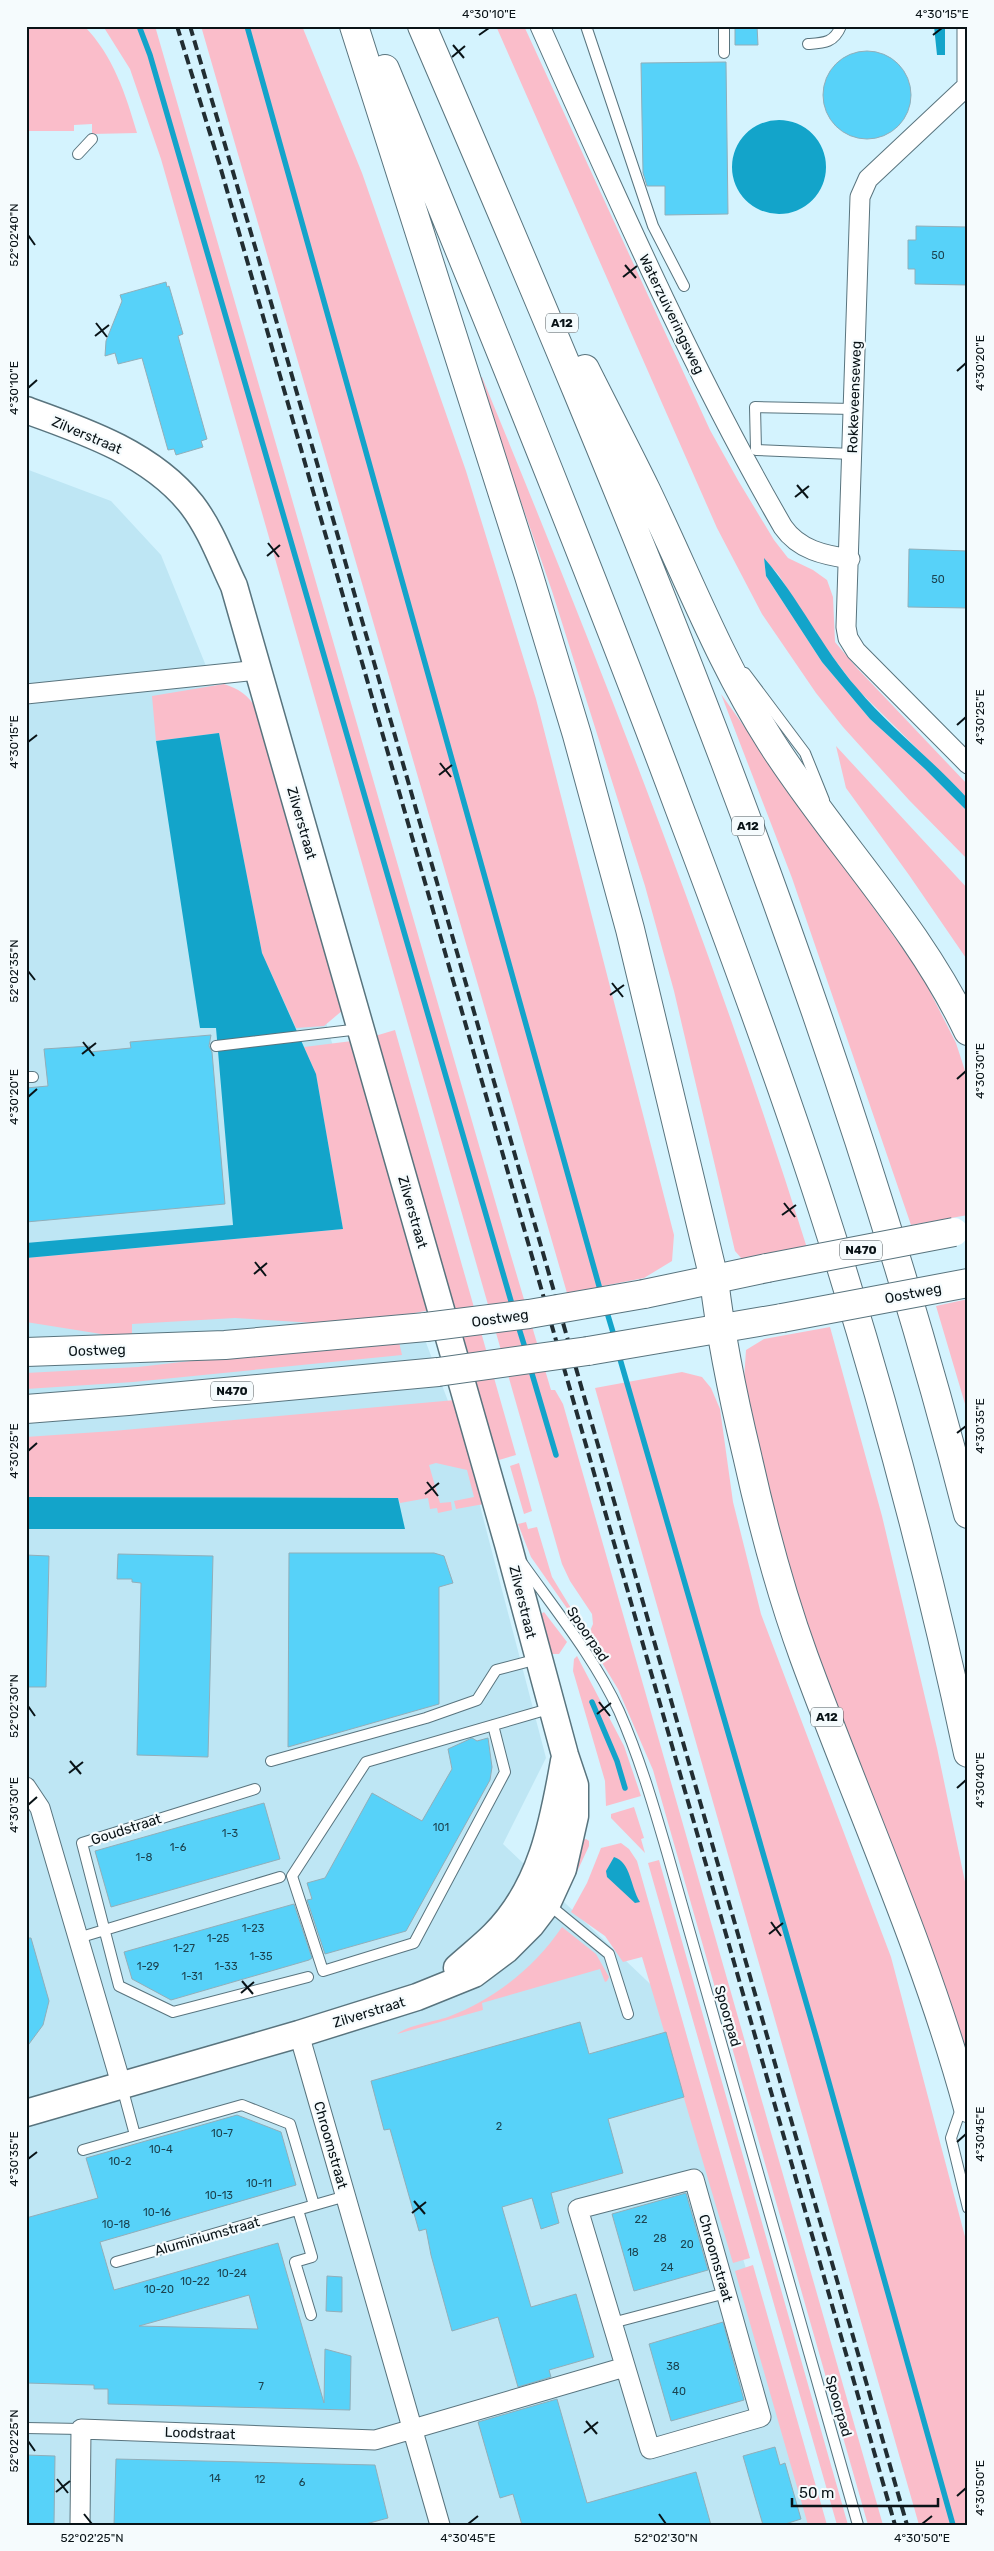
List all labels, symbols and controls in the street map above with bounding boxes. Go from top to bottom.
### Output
text: 4°30'10"E [462,7,516,21]
text: 4°30'15"E [915,7,969,21]
text: 52°02'40"N [7,203,21,267]
house number: 50 [931,249,945,262]
street label: Waterzuiveringsweg [635,252,708,377]
road number: A12 [546,314,578,332]
text: 4°30'20"E [973,335,987,391]
street label: Rokkeveenseweg [844,341,865,454]
text: 4°30'10"E [7,361,21,415]
street label: Zilverstraat [49,413,125,458]
house number: 50 [931,573,945,586]
text: 4°30'25"E [973,689,987,745]
text: 4°30'15"E [7,715,21,769]
street label: Zilverstraat [283,785,320,862]
road number: A12 [732,816,764,836]
text: 52°02'35"N [7,939,21,1003]
text: 4°30'30"E [973,1043,987,1099]
text: 4°30'20"E [7,1069,21,1125]
street label: Zilverstraat [394,1174,431,1251]
road number: N470 [840,1240,882,1260]
street label: Oostweg [883,1280,943,1307]
street label: Oostweg [470,1306,530,1331]
street label: Oostweg [68,1341,126,1360]
road number: N470 [211,1382,253,1400]
text: 4°30'35"E [973,1398,987,1454]
text: 4°30'25"E [7,1423,21,1479]
street label: Zilverstraat [505,1564,540,1641]
street label: Spoorpad [563,1603,612,1665]
text: 52°02'30"N [7,1674,21,1738]
road number: A12 [811,1708,843,1726]
text: 4°30'40"E [973,1752,987,1808]
text: 4°30'30"E [7,1777,21,1833]
street label: Goudstraat [89,1810,164,1849]
house number: 101 [433,1821,449,1834]
house number: 1-3 [222,1827,239,1840]
house number: 1-6 [170,1841,187,1854]
house number: 1-8 [135,1851,153,1864]
house number: 1-23 [242,1922,265,1935]
house number: 1-25 [207,1932,230,1945]
house number: 1-27 [173,1942,195,1955]
house number: 1-35 [250,1950,273,1963]
house number: 1-29 [137,1960,159,1973]
house number: 1-33 [214,1960,238,1973]
house number: 1-31 [182,1970,202,1983]
street label: Spoorpad [711,1984,744,2049]
street label: Zilverstraat [331,1993,408,2032]
street label: Chroomstraat [310,2099,351,2191]
text: 4°30'45"E [973,2106,987,2162]
house number: 2 [496,2120,502,2133]
house number: 10-7 [211,2127,233,2140]
text: 4°30'35"E [7,2131,21,2187]
house number: 10-4 [149,2143,173,2156]
house number: 10-2 [108,2155,132,2168]
house number: 10-11 [246,2177,272,2190]
house number: 10-13 [205,2189,233,2202]
house number: 10-16 [143,2206,171,2219]
street label: Chroomstraat [695,2212,736,2304]
street label: Aluminiumstraat [153,2213,262,2260]
house number: 22 [635,2213,647,2226]
house number: 10-18 [102,2218,130,2231]
house number: 28 [653,2232,667,2245]
house number: 20 [680,2238,694,2251]
house number: 18 [627,2246,639,2259]
house number: 24 [660,2261,674,2274]
house number: 10-24 [217,2267,247,2280]
house number: 10-22 [180,2275,210,2288]
house number: 10-20 [144,2283,174,2296]
house number: 38 [666,2360,680,2373]
street label: Spoorpad [822,2374,855,2439]
house number: 7 [258,2380,264,2393]
house number: 40 [672,2385,686,2398]
text: 52°02'25"N [7,2409,21,2473]
street label: Loodstraat [164,2424,236,2443]
text: 4°30'50"E [973,2460,987,2516]
house number: 14 [209,2472,221,2485]
house number: 12 [254,2473,266,2486]
house number: 6 [299,2476,306,2489]
scale bar [792,2476,938,2508]
text: 50 m [799,2484,834,2502]
text: 52°02'25"N [60,2531,124,2545]
text: 4°30'45"E [440,2531,496,2545]
text: 52°02'30"N [634,2531,698,2545]
text: 4°30'50"E [894,2531,950,2545]

